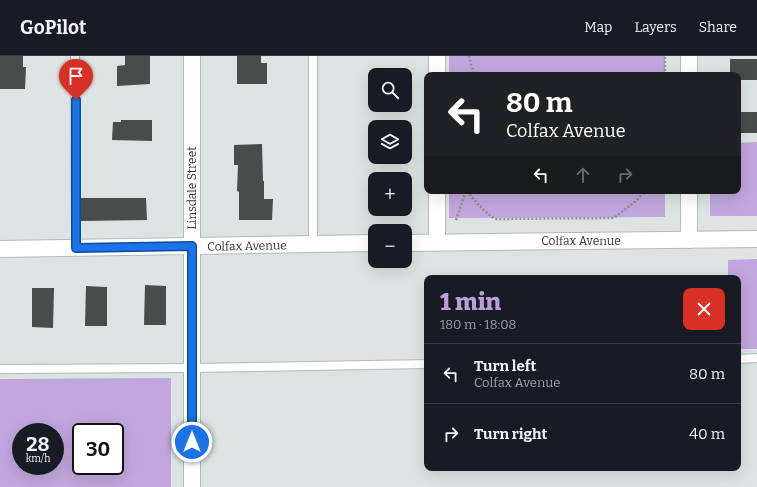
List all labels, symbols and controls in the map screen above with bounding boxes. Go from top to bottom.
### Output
text: GoPilot [20,16,87,39]
text: Map [584,19,612,36]
text: Layers [634,19,677,36]
text: Share [699,19,737,36]
pin [59,59,93,100]
icon: arrive [65,65,87,87]
map controls [368,68,412,268]
button: search [368,68,412,112]
text: 80 m [506,86,572,119]
icon: left [440,88,492,140]
button: layers [368,120,412,164]
text: Colfax Avenue [506,120,626,142]
street label: Linsdale Street [185,146,199,230]
icon: left [530,164,552,186]
icon: ahead [572,164,594,186]
icon: right [614,164,636,186]
button: + [368,172,412,216]
button: − [368,224,412,268]
street label: Colfax Avenue [541,234,621,248]
street label: Colfax Avenue [207,238,287,254]
text: 1 min [440,288,501,316]
button: close [683,288,725,330]
text: 180 m · 18:08 [440,317,516,332]
text: Turn left [474,357,536,375]
icon: left [440,363,462,385]
text: 80 m [689,365,725,383]
text: Colfax Avenue [474,375,560,390]
position arrow [171,421,213,463]
speed limit sign: 30 [72,423,124,475]
icon: right [440,423,462,445]
text: Turn right [474,425,547,443]
text: 40 m [689,425,725,443]
text: 28 [26,432,50,456]
text: km/h [26,453,50,465]

